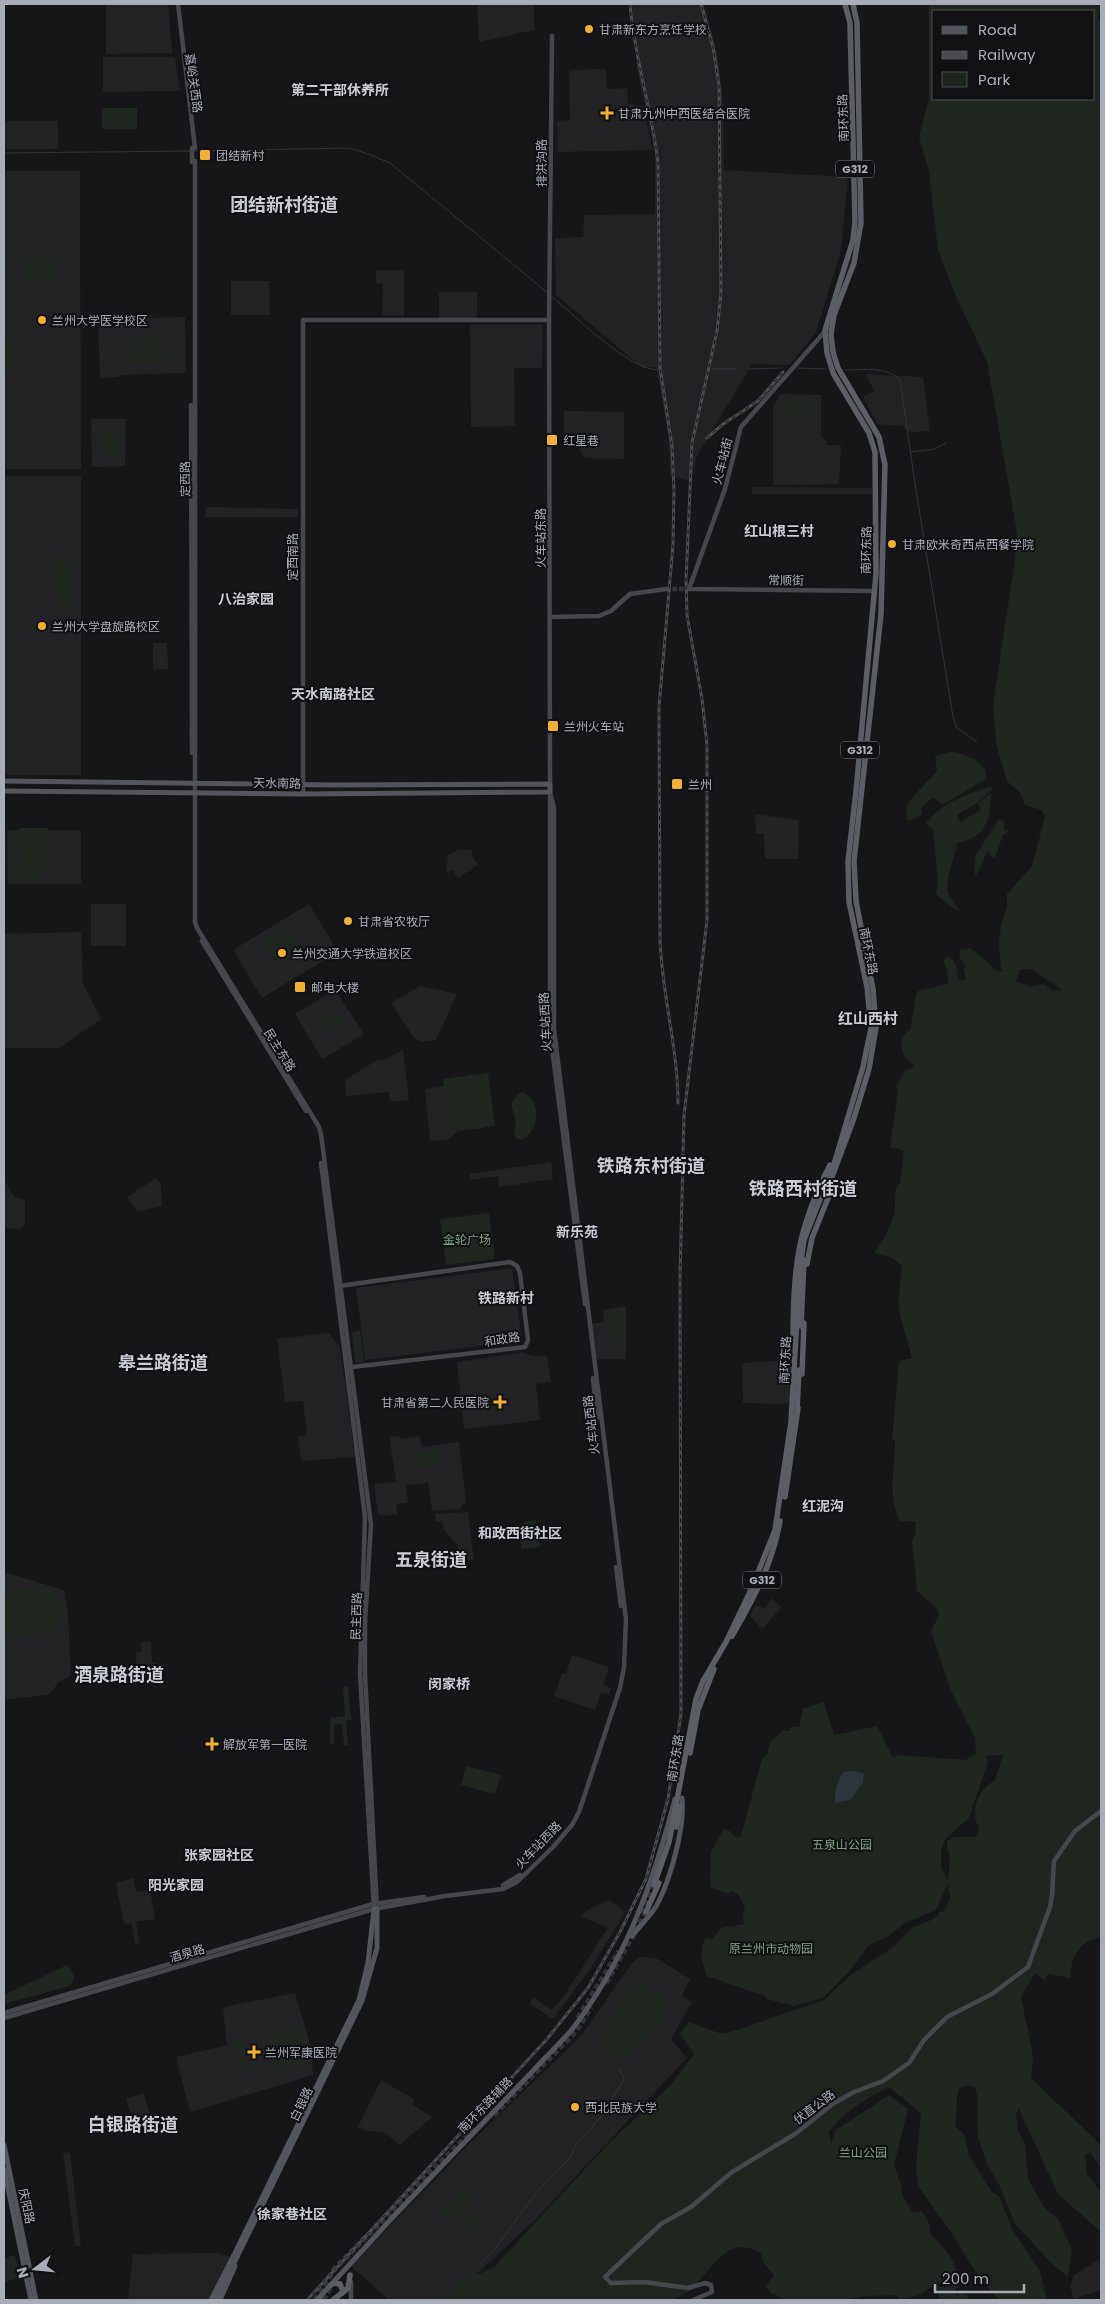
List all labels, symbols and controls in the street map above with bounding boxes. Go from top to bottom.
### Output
legend [932,10,1095,100]
text: Road [978,19,1017,40]
place label: 甘肃新东方烹饪学校 [599,21,707,38]
marker: 甘肃新东方烹饪学校 [583,23,595,35]
text: Railway [978,44,1036,65]
street label: 嘉峪关西路 [181,52,207,114]
text: Park [978,69,1010,90]
district label: 第二干部休养所 [291,80,389,100]
street label: 南环东路 [834,94,852,142]
place label: 甘肃九州中西医结合医院 [618,105,750,122]
marker: 甘肃九州中西医结合医院 [600,106,614,120]
street label: 排洪沟路 [533,139,550,187]
place label: 团结新村 [216,147,265,164]
marker: 团结新村 [198,148,212,162]
road number: G312 [836,160,874,178]
district label: 团结新村街道 [230,192,338,217]
place label: 兰州大学医学校区 [52,312,148,329]
marker: 兰州大学医学校区 [36,314,48,326]
place label: 红星巷 [563,432,599,449]
marker: 红星巷 [545,433,559,447]
street label: 火车站街 [708,436,736,486]
street label: 定西路 [176,461,194,497]
street label: 火车站东路 [532,508,549,568]
district label: 红山根三村 [744,521,814,541]
street label: 南环东路 [857,526,875,574]
street label: 定西南路 [284,533,301,581]
place label: 甘肃欧米奇西点西餐学院 [902,536,1034,553]
marker: 甘肃欧米奇西点西餐学院 [886,538,898,550]
street label: 常顺街 [768,571,804,589]
district label: 八治家园 [218,589,274,609]
place label: 兰州大学盘旋路校区 [52,618,160,635]
marker: 兰州大学盘旋路校区 [36,620,48,632]
district label: 天水南路社区 [291,684,375,704]
place label: 兰州火车站 [564,718,624,735]
marker: 兰州火车站 [546,719,560,733]
road number: G312 [841,742,879,758]
street label: 天水南路 [253,774,301,792]
place label: 兰州 [688,776,712,793]
marker: 兰州 [670,777,684,791]
place label: 甘肃省农牧厅 [358,913,430,930]
marker: 甘肃省农牧厅 [342,915,354,927]
street label: 南环东路 [856,926,882,976]
place label: 兰州交通大学铁道校区 [292,945,412,962]
marker: 兰州交通大学铁道校区 [276,947,288,959]
place label: 邮电大楼 [311,979,359,996]
marker: 邮电大楼 [293,980,307,994]
street label: 火车站西路 [535,992,555,1052]
district label: 红山西村 [838,1008,898,1029]
street label: 民主东路 [260,1025,300,1075]
district label: 铁路东村街道 [597,1153,705,1178]
district label: 铁路西村街道 [749,1176,857,1201]
district label: 新乐苑 [556,1222,598,1242]
park label: 金轮广场 [443,1231,491,1248]
district label: 铁路新村 [478,1288,534,1308]
street label: 和政路 [483,1328,521,1350]
street label: 南环东路 [775,1336,795,1384]
district label: 皋兰路街道 [118,1350,208,1375]
place label: 甘肃省第二人民医院 [381,1394,489,1411]
street label: 火车站西路 [579,1394,603,1456]
marker: 甘肃省第二人民医院 [493,1395,507,1409]
district label: 红泥沟 [802,1496,844,1516]
district label: 和政西街社区 [478,1523,562,1543]
district label: 五泉街道 [395,1547,467,1572]
road number: G312 [743,1572,781,1588]
street label: 民主西路 [347,1592,365,1640]
district label: 酒泉路街道 [74,1662,164,1687]
district label: 闵家桥 [428,1674,470,1694]
street label: 南环东路 [663,1733,687,1783]
place label: 解放军第一医院 [223,1736,307,1753]
marker: 解放军第一医院 [205,1737,219,1751]
street label: 火车站西路 [511,1818,565,1872]
park label: 五泉山公园 [812,1836,872,1853]
district label: 张家园社区 [184,1845,254,1865]
district label: 阳光家园 [148,1875,204,1895]
street label: 酒泉路 [167,1940,207,1966]
park label: 原兰州市动物园 [729,1940,813,1957]
place label: 兰州军康医院 [265,2044,337,2061]
marker: 兰州军康医院 [247,2045,261,2059]
street label: 南环东路辅路 [454,2073,516,2137]
street label: 白银路 [285,2084,317,2124]
street label: 伏直公路 [790,2086,838,2128]
place label: 西北民族大学 [585,2099,657,2116]
marker: 西北民族大学 [569,2101,581,2113]
district label: 白银路街道 [88,2112,178,2137]
park label: 兰山公园 [839,2144,887,2161]
street label: 庆阳路 [15,2187,39,2225]
district label: 徐家巷社区 [257,2204,327,2224]
north arrow [10,2244,60,2294]
scale bar [935,2262,1024,2294]
text: N [11,2265,34,2280]
text: 200 m [942,2268,989,2289]

